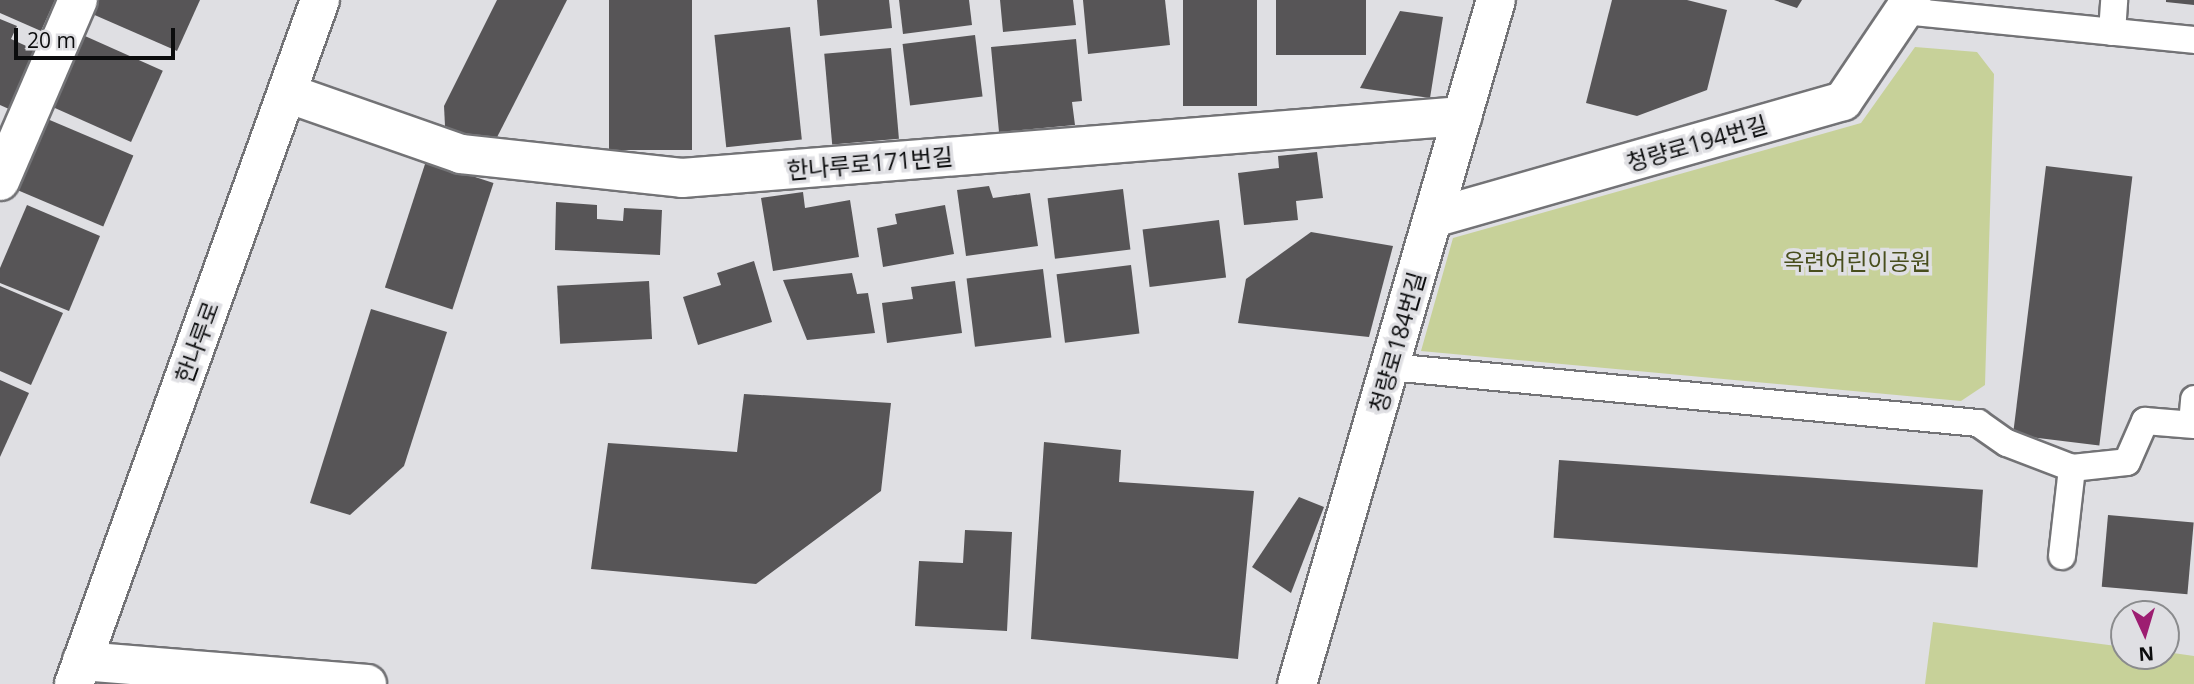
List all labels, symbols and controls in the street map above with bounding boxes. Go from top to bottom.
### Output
scale bar [18,14,178,58]
text: 20 m [27,26,76,54]
street label: 청량로194번길 [1623,110,1771,176]
street label: 한나루로171번길 [786,142,954,184]
park label: 옥련어린이공원 [1783,247,1931,275]
street label: 청량로184번길 [1364,268,1430,416]
street label: 한나루로 [170,298,224,386]
north arrow [2110,600,2180,670]
text: N [2138,640,2155,667]

